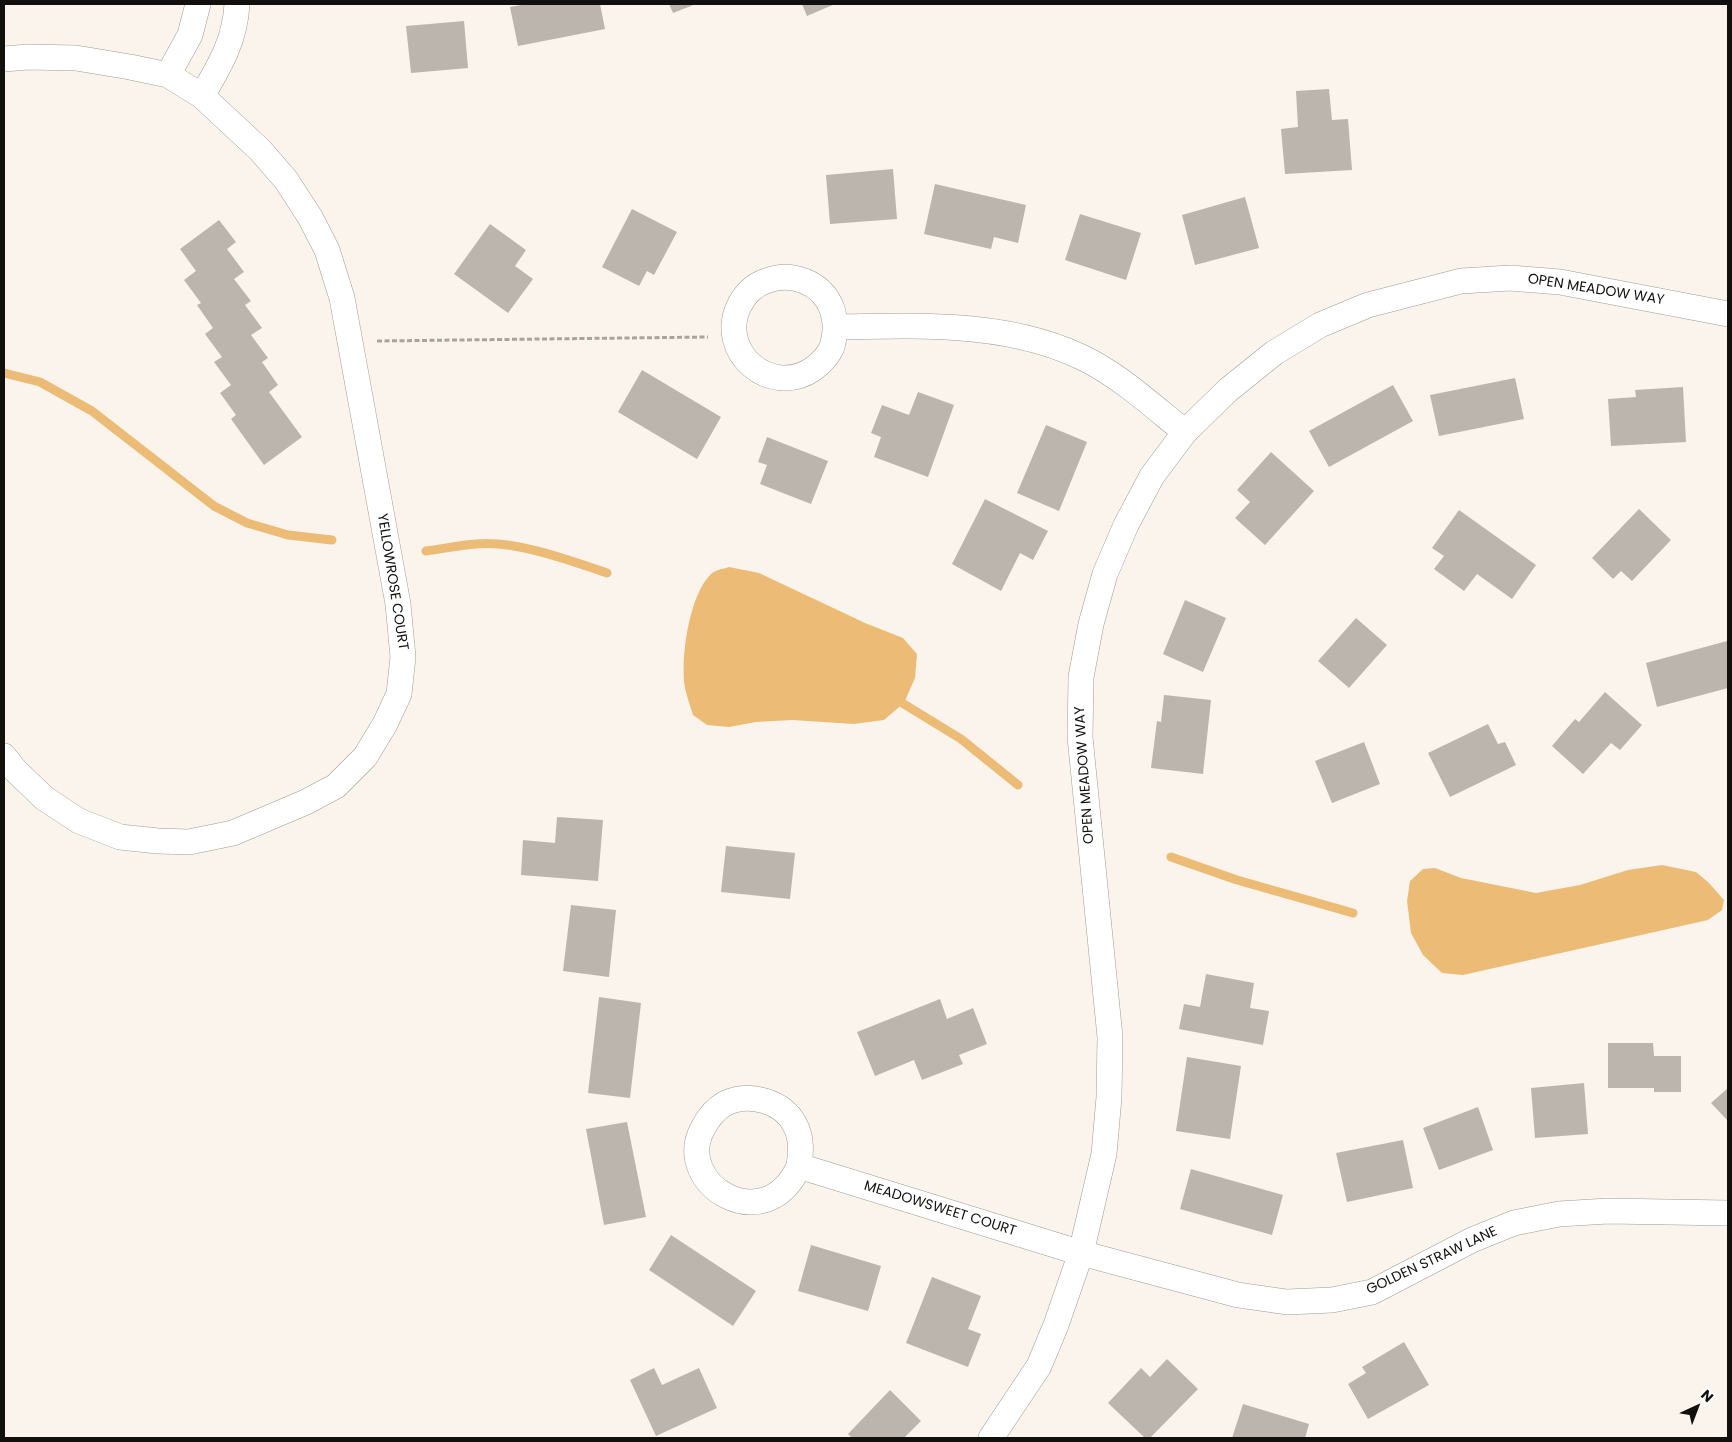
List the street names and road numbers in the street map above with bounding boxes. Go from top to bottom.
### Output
street label: OPEN MEADOW WAY [1526,271,1666,309]
street label: YELLOWROSE COURT [373,512,411,652]
street label: OPEN MEADOW WAY [1072,706,1098,844]
street label: MEADOWSWEET COURT [862,1178,1018,1240]
street label: GOLDEN STRAW LANE [1364,1223,1500,1299]

